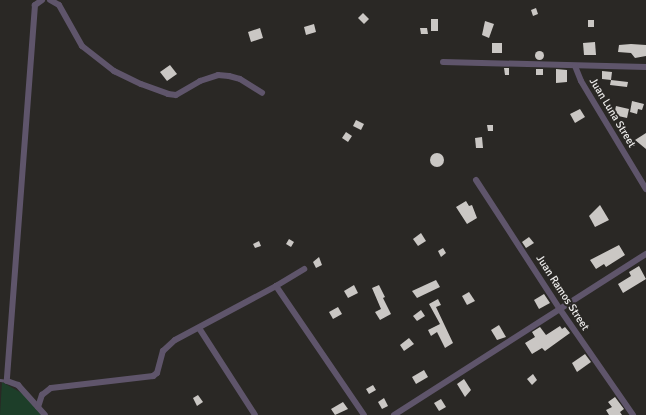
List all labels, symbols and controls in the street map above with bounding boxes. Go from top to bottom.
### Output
street label: Juan Luna Street [586,76,638,150]
street label: Juan Ramos Street [533,253,591,333]

